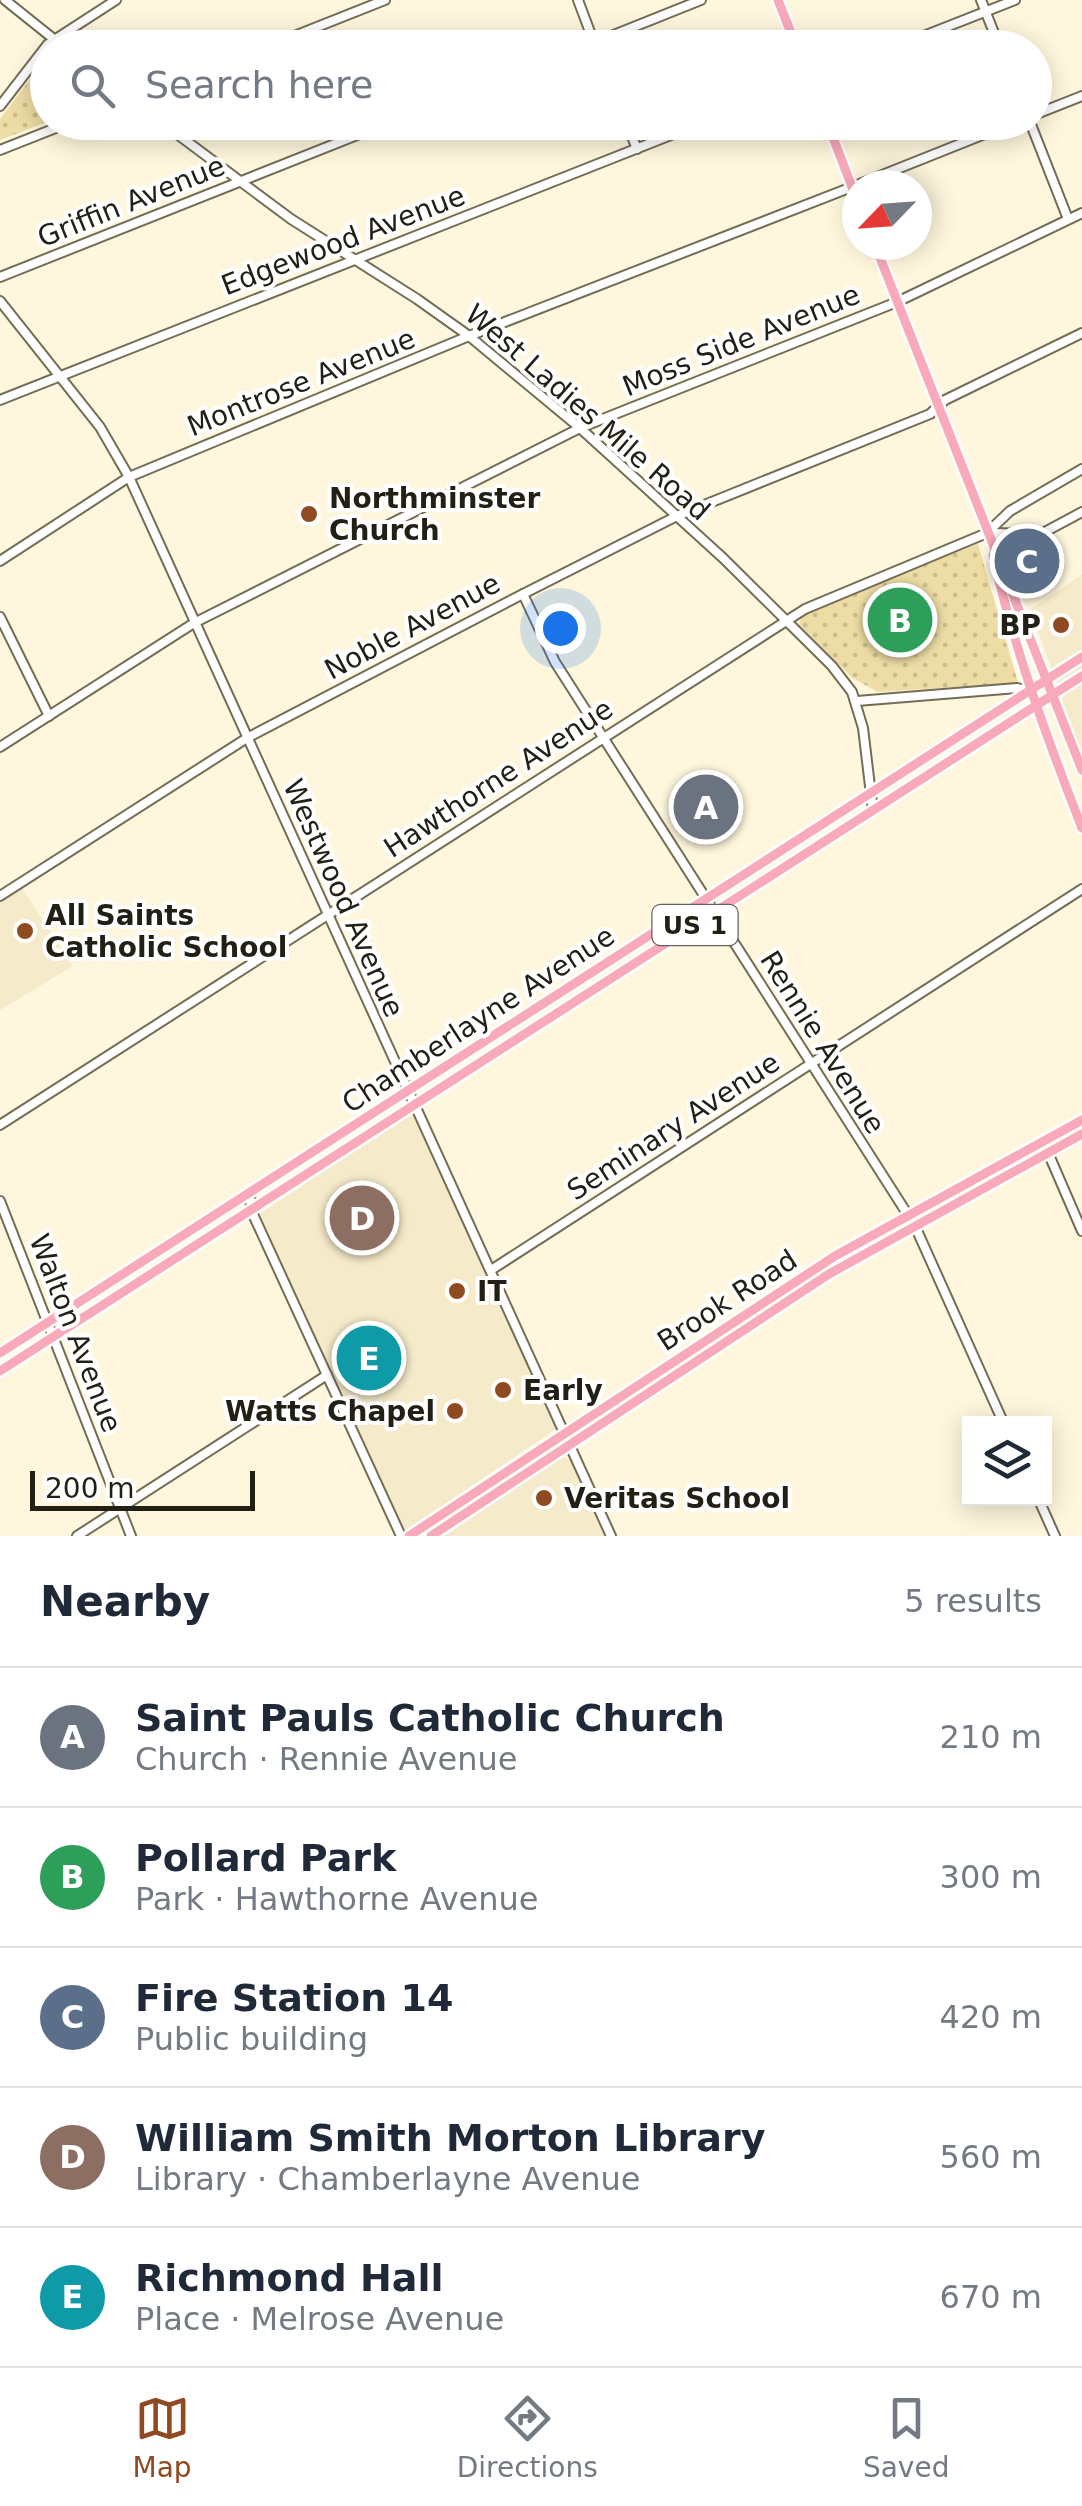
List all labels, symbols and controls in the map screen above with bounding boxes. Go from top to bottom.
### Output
search box [30,30,1052,140]
icon: search [65,58,120,113]
text: Search here [145,63,373,107]
street label: Griffin Avenue [33,149,229,254]
north arrow [842,170,932,260]
street label: Edgewood Avenue [217,179,470,302]
street label: Moss Side Avenue [618,278,865,403]
street label: West Ladies Mile Road [459,297,717,527]
street label: Montrose Avenue [182,322,420,443]
place label: Northminster Church [329,482,541,547]
marker: Northminster Church [298,503,320,525]
pin: C [994,524,1060,598]
street label: Noble Avenue [319,566,506,687]
pin: B [868,582,932,658]
your location [535,603,586,654]
place label: BP [999,609,1041,642]
marker: BP [1050,614,1072,636]
street label: Hawthorne Avenue [378,692,619,865]
pin: A [674,770,738,844]
street label: Westwood Avenue [276,774,411,1022]
place label: All Saints Catholic School [45,899,287,964]
road number: US 1 [652,905,738,945]
street label: Chamberlayne Avenue [336,919,620,1120]
marker: All Saints Catholic School [14,920,36,942]
street label: Rennie Avenue [753,945,892,1140]
street label: Seminary Avenue [561,1046,785,1207]
pin: D [330,1180,394,1256]
street label: Walton Avenue [23,1229,128,1437]
street label: Brook Road [651,1243,803,1358]
place label: IT [477,1275,507,1308]
marker: IT [446,1280,468,1302]
pin: E [336,1320,402,1396]
place label: Early [523,1374,603,1407]
marker: Early [492,1379,514,1401]
place label: Watts Chapel [225,1395,435,1428]
marker: Watts Chapel [444,1400,466,1422]
map controls [962,1416,1052,1506]
button: layers [962,1416,1052,1506]
scale bar [30,1466,255,1510]
text: 200 m [45,1472,135,1505]
place label: Veritas School [564,1482,790,1515]
marker: Veritas School [533,1487,555,1509]
text: Nearby [40,1577,210,1626]
text: 5 results [904,1582,1042,1620]
text: Saint Pauls Catholic Church [135,1696,725,1740]
text: A [60,1718,85,1756]
text: 210 m [940,1718,1042,1756]
text: Church · Rennie Avenue [135,1740,517,1778]
text: Pollard Park [135,1836,396,1880]
text: B [60,1858,85,1896]
text: 300 m [940,1858,1042,1896]
text: Park · Hawthorne Avenue [135,1880,539,1918]
text: Fire Station 14 [135,1976,453,2020]
text: C [61,1998,84,2036]
text: 420 m [940,1998,1042,2036]
text: Public building [135,2020,368,2058]
text: William Smith Morton Library [135,2116,765,2160]
text: D [59,2138,86,2176]
text: 560 m [940,2138,1042,2176]
text: Library · Chamberlayne Avenue [135,2160,640,2198]
text: Richmond Hall [135,2256,444,2300]
text: E [62,2278,83,2316]
text: 670 m [940,2278,1042,2316]
text: Place · Melrose Avenue [135,2300,504,2338]
tab: Map [133,2391,192,2484]
tab: Directions [457,2391,598,2484]
tab: Saved [863,2391,949,2484]

